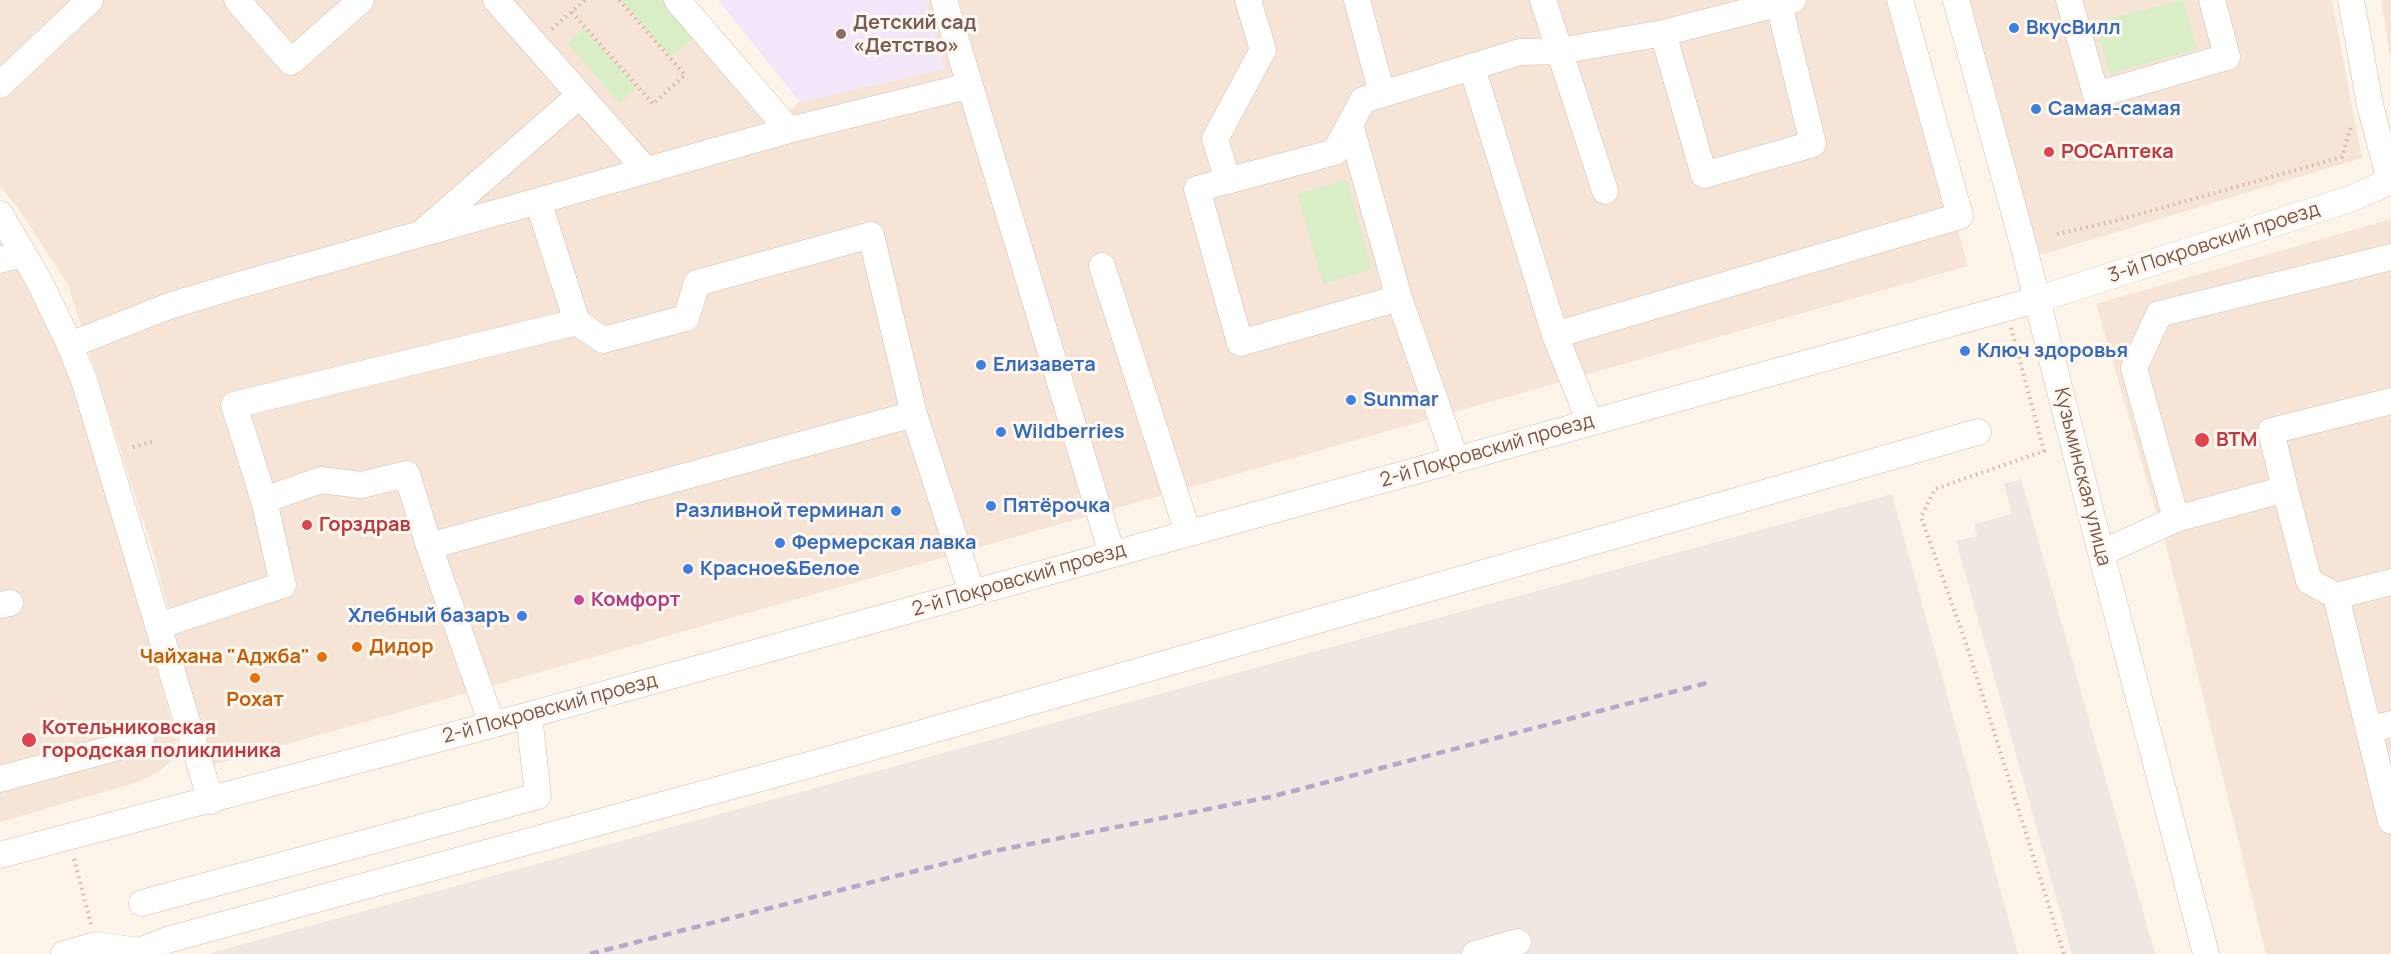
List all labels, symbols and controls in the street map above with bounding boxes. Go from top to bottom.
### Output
place label: Детский сад «Детство» [853,11,976,58]
place label: ВкусВилл [2026,16,2121,40]
marker: ВкусВилл [2007,21,2021,35]
marker: Детский сад «Детство» [834,27,848,41]
place label: Самая-самая [2048,97,2181,121]
marker: Самая-самая [2029,102,2043,116]
place label: РОСАптека [2061,140,2174,164]
marker: РОСАптека [2042,145,2056,159]
street label: 3-й Покровский проезд [2105,197,2323,289]
place label: Ключ здоровья [1977,339,2128,363]
marker: Ключ здоровья [1958,344,1972,358]
place label: Елизавета [993,353,1096,377]
marker: Елизавета [974,358,988,372]
street label: Кузьминская улица [2048,385,2116,569]
place label: Sunmar [1363,388,1439,412]
marker: Sunmar [1344,393,1358,407]
street label: 2-й Покровский проезд [1377,409,1597,493]
place label: Wildberries [1013,420,1124,444]
marker: Wildberries [994,425,1008,439]
place label: ВТМ [2216,428,2257,452]
marker: ВТМ [2193,431,2211,449]
place label: Пятёрочка [1003,494,1110,518]
place label: Разливной терминал [675,499,884,523]
marker: Пятёрочка [984,499,998,513]
marker: Разливной терминал [889,504,903,518]
place label: Горздрав [319,513,411,537]
marker: Горздрав [300,518,314,532]
place label: Фермерская лавка [792,531,977,555]
marker: Фермерская лавка [773,536,787,550]
street label: 2-й Покровский проезд [909,538,1129,622]
place label: Красное&Белое [700,557,860,581]
marker: Красное&Белое [681,562,695,576]
place label: Комфорт [591,588,680,612]
marker: Комфорт [572,593,586,607]
place label: Хлебный базаръ [348,604,510,628]
marker: Хлебный базаръ [515,609,529,623]
place label: Дидор [369,635,434,659]
marker: Дидор [350,640,364,654]
place label: Чайхана "Аджба" [139,645,310,669]
marker: Чайхана "Аджба" [315,650,329,664]
street label: 2-й Покровский проезд [440,669,660,749]
marker: Рохат [248,671,262,685]
place label: Рохат [226,688,284,712]
place label: Котельниковская городская поликлиника [42,716,281,763]
marker: Котельниковская городская поликлиника [20,731,38,749]

